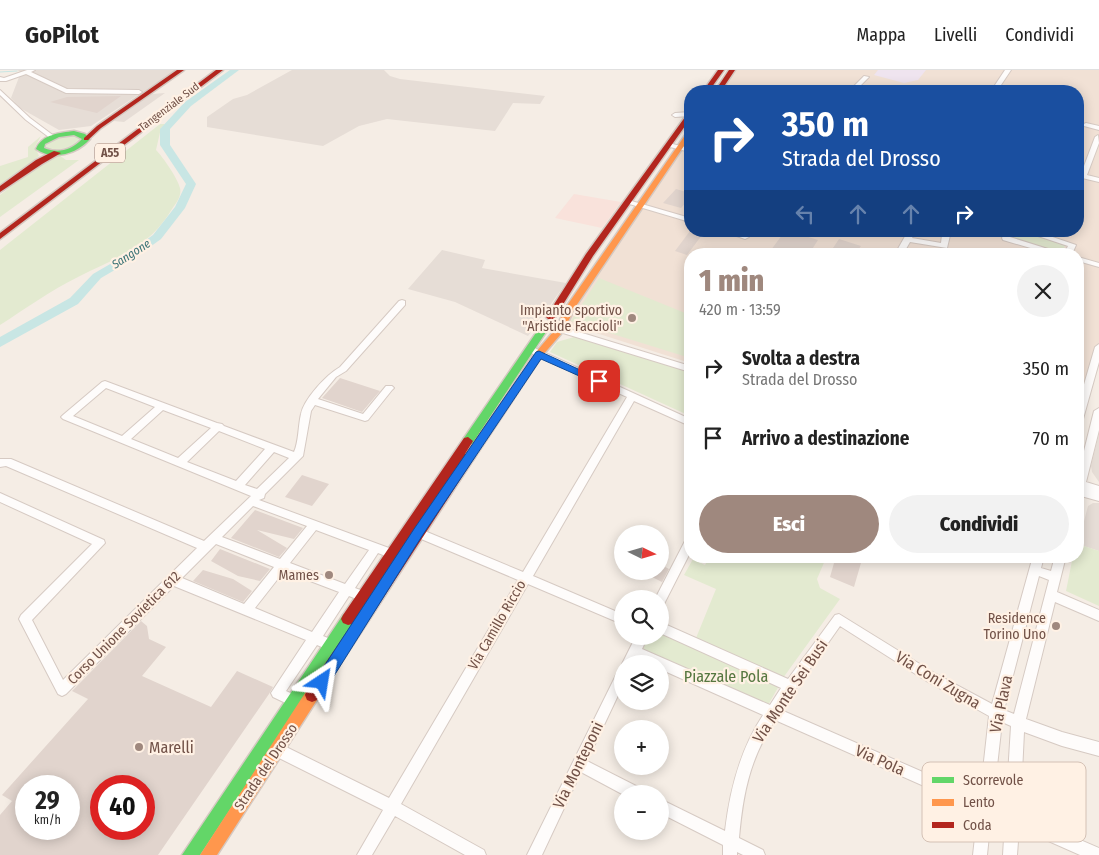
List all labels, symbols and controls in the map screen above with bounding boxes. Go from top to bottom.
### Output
text: GoPilot [25,21,99,49]
text: Mappa [857,24,906,46]
text: Livelli [934,24,977,46]
text: Condividi [1005,24,1074,46]
street label: Tangenziale Sud [136,80,202,134]
text: 350 m [782,103,869,145]
icon: right [699,105,764,170]
road number: A55 [95,144,125,162]
text: Strada del Drosso [782,145,941,172]
icon: left [791,200,819,228]
icon: ahead [844,200,872,228]
icon: ahead [897,200,925,228]
icon: right [950,200,978,228]
water label: Sangone [108,236,153,272]
text: 1 min [699,263,764,299]
button: close [1017,265,1069,317]
text: 420 m · 13:59 [699,300,781,319]
place label: Impianto sportivo "Aristide Faccioli" [520,302,622,335]
marker: Impianto sportivo "Aristide Faccioli" [626,312,638,324]
text: Svolta a destra [742,347,860,370]
icon: right [699,354,727,382]
text: 350 m [1023,357,1069,380]
pin [578,360,620,402]
icon: arrive [585,367,613,395]
text: Strada del Drosso [742,370,858,389]
icon: arrive [699,424,727,452]
text: Arrivo a destinazione [742,427,909,450]
text: 70 m [1033,427,1069,450]
button: Esci [699,495,879,553]
button: Condividi [889,495,1069,553]
north arrow [614,525,669,580]
map controls [614,525,669,840]
place label: Mames [279,567,319,584]
street label: Corso Unione Sovietica 612 [64,568,184,688]
marker: Mames [323,569,335,581]
street label: Via Camillo Riccio [464,577,530,673]
button: search [614,590,669,645]
place label: Residence Torino Uno [984,610,1046,643]
marker: Residence Torino Uno [1050,620,1062,632]
street label: Via Monte Sei Busi [748,636,832,746]
street label: Via Coni Zugna [892,647,984,713]
position arrow [295,655,347,707]
button: layers [614,655,669,710]
park label: Piazzale Pola [684,667,768,686]
street label: Via Plava [986,673,1016,735]
street label: Via Monteponi [549,718,607,812]
street label: Strada del Drosso [231,720,301,814]
button: + [614,720,669,775]
place label: Marelli [149,738,194,757]
marker: Marelli [133,741,145,753]
street label: Via Pola [852,741,908,779]
legend [922,762,1086,842]
text: Scorrevole [963,772,1023,789]
speed limit sign: 40 [90,775,155,840]
button: − [614,785,669,840]
text: 29 [35,786,60,816]
text: Lento [963,794,995,811]
text: km/h [34,813,61,827]
text: Coda [963,817,992,834]

